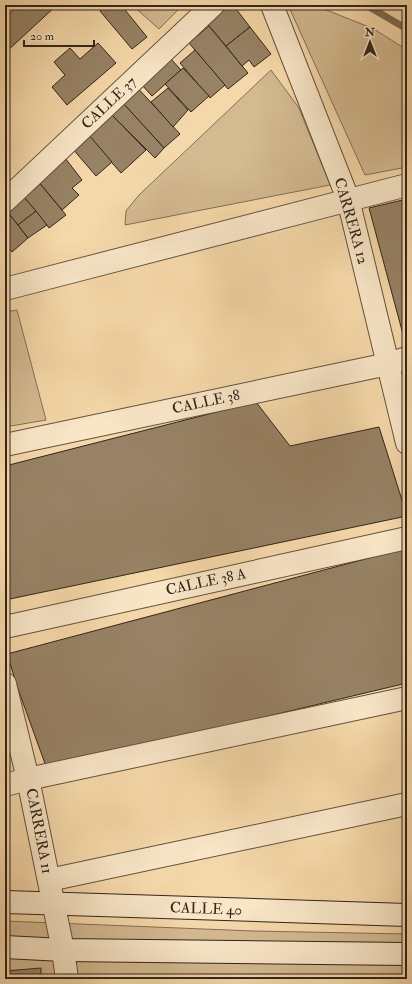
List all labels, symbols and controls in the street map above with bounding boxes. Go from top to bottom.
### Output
scale bar [24,22,94,48]
north arrow [350,22,390,62]
text: N [364,26,376,39]
text: 20 m [30,29,55,44]
street label: CALLE 37 [77,72,141,133]
street label: CARRERA 12 [330,176,373,267]
street label: CALLE 38 [170,386,242,418]
street label: CALLE 38 A [164,564,248,600]
street label: CARRERA 11 [21,787,57,875]
street label: CALLE 40 [170,898,242,920]

